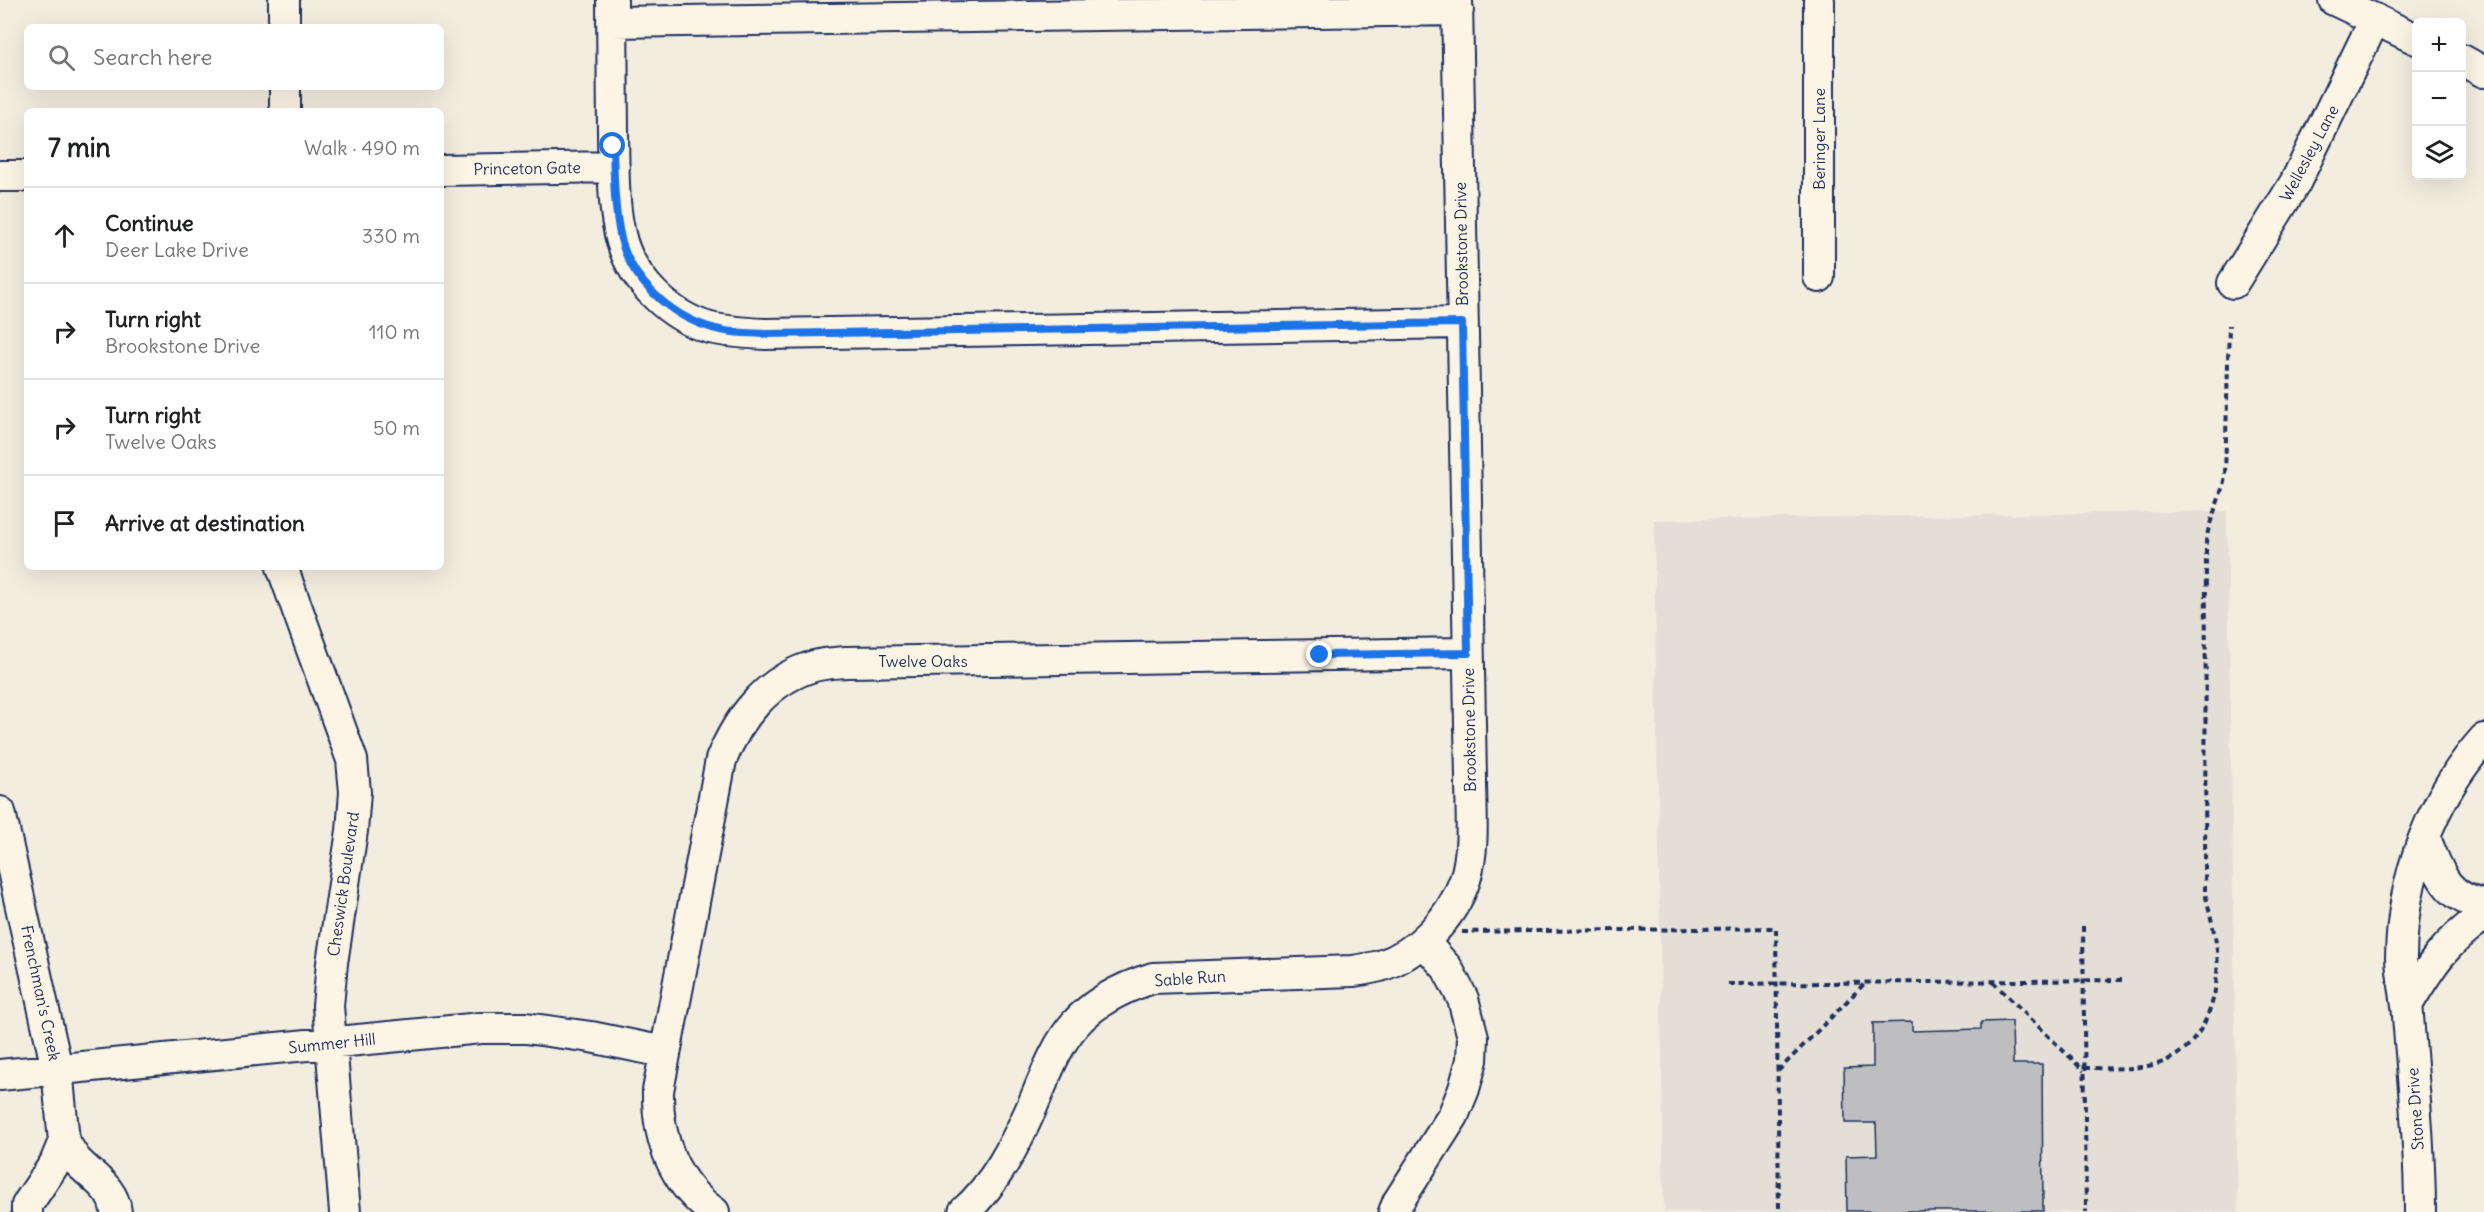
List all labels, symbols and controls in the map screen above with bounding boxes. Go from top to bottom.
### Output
map controls [2412,18,2466,180]
button: + [2412,18,2466,72]
search box [24,24,444,90]
icon: search [45,41,78,74]
text: Search here [93,43,212,71]
button: − [2412,72,2466,126]
street label: Beringer Lane [1809,88,1829,190]
street label: Wellesley Lane [2275,101,2343,205]
button: layers [2412,126,2466,180]
text: 7 min [48,131,111,164]
route start [599,132,625,158]
text: Walk · 490 m [304,135,420,160]
street label: Princeton Gate [473,157,581,179]
street label: Brookstone Drive [1450,182,1472,306]
text: Continue [105,209,194,237]
icon: ahead [48,219,81,252]
text: 330 m [362,223,420,248]
text: Deer Lake Drive [105,237,249,262]
text: Turn right [105,305,201,333]
icon: right [48,315,81,348]
text: 110 m [369,319,420,344]
text: Brookstone Drive [105,333,260,358]
text: Turn right [105,401,201,429]
icon: right [48,411,81,444]
text: 50 m [373,415,420,440]
text: Twelve Oaks [105,429,217,454]
icon: arrive [48,507,81,540]
text: Arrive at destination [105,509,305,537]
route end [1306,641,1332,667]
street label: Twelve Oaks [878,651,968,671]
street label: Brookstone Drive [1458,668,1480,792]
street label: Cheswick Boulevard [323,811,363,957]
street label: Frenchman's Creek [17,923,65,1063]
street label: Sable Run [1154,966,1226,990]
street label: Summer Hill [287,1028,377,1058]
street label: Stone Drive [2402,1067,2428,1151]

